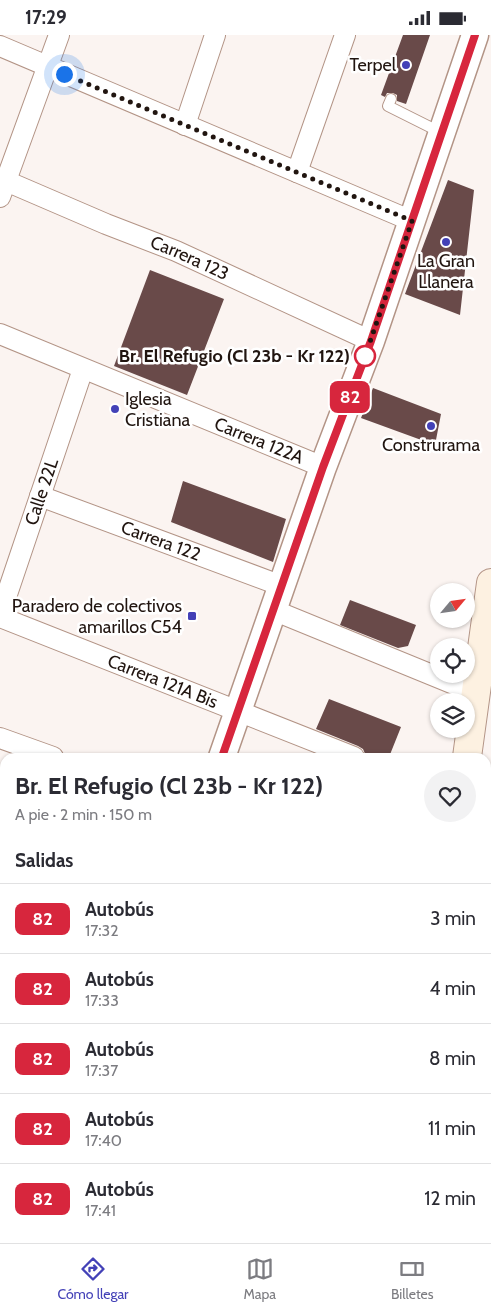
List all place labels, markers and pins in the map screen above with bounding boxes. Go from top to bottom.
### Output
place label: Terpel [349,54,397,76]
marker: Terpel [400,59,412,71]
marker: La Gran Llanera [440,236,452,248]
place label: La Gran Llanera [417,250,475,293]
place label: Br. El Refugio (Cl 23b - Kr 122) [119,345,350,367]
marker: Br. El Refugio (Cl 23b - Kr 122) [354,345,376,367]
place label: Iglesia Cristiana [125,388,191,431]
marker: Iglesia Cristiana [109,403,121,415]
marker: Construrama [425,420,437,432]
place label: Construrama [382,434,480,456]
place label: Paradero de colectivos amarillos C54 [12,595,182,638]
marker: Paradero de colectivos amarillos C54 [186,610,198,622]

